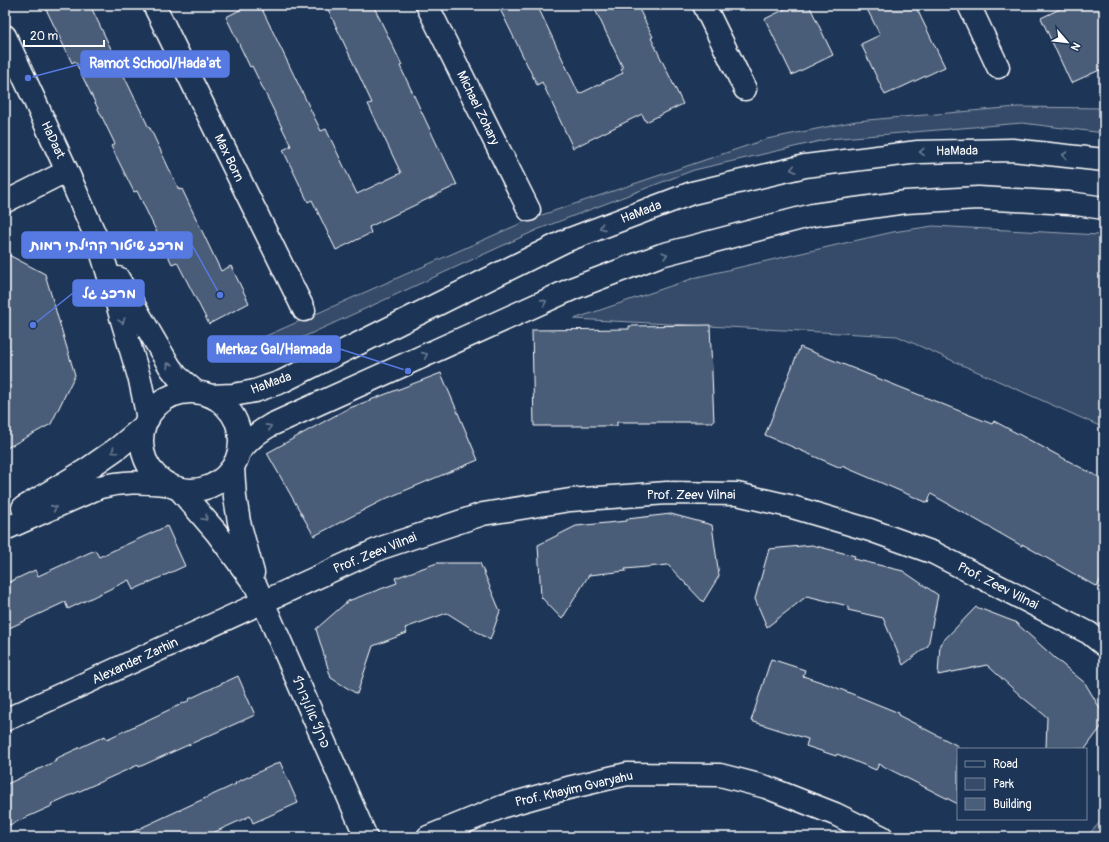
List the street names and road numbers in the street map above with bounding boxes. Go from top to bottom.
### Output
street label: Michael Zohary [453,68,503,148]
street label: HaDaat [37,119,69,162]
street label: Max Born [211,132,247,184]
street label: HaMada [936,143,978,159]
street label: HaMada [618,197,664,227]
street label: HaMada [248,368,294,398]
street label: Prof. Zeev Vilnai [647,487,735,503]
street label: Prof. Zeev Vilnai [331,529,419,577]
street label: Prof. Zeev Vilnai [955,559,1041,613]
street label: Alexander Zarhin [89,634,181,688]
street label: פרנץ אולנדורף [289,673,333,751]
street label: Prof. Khayim Gvaryahu [513,768,635,810]

